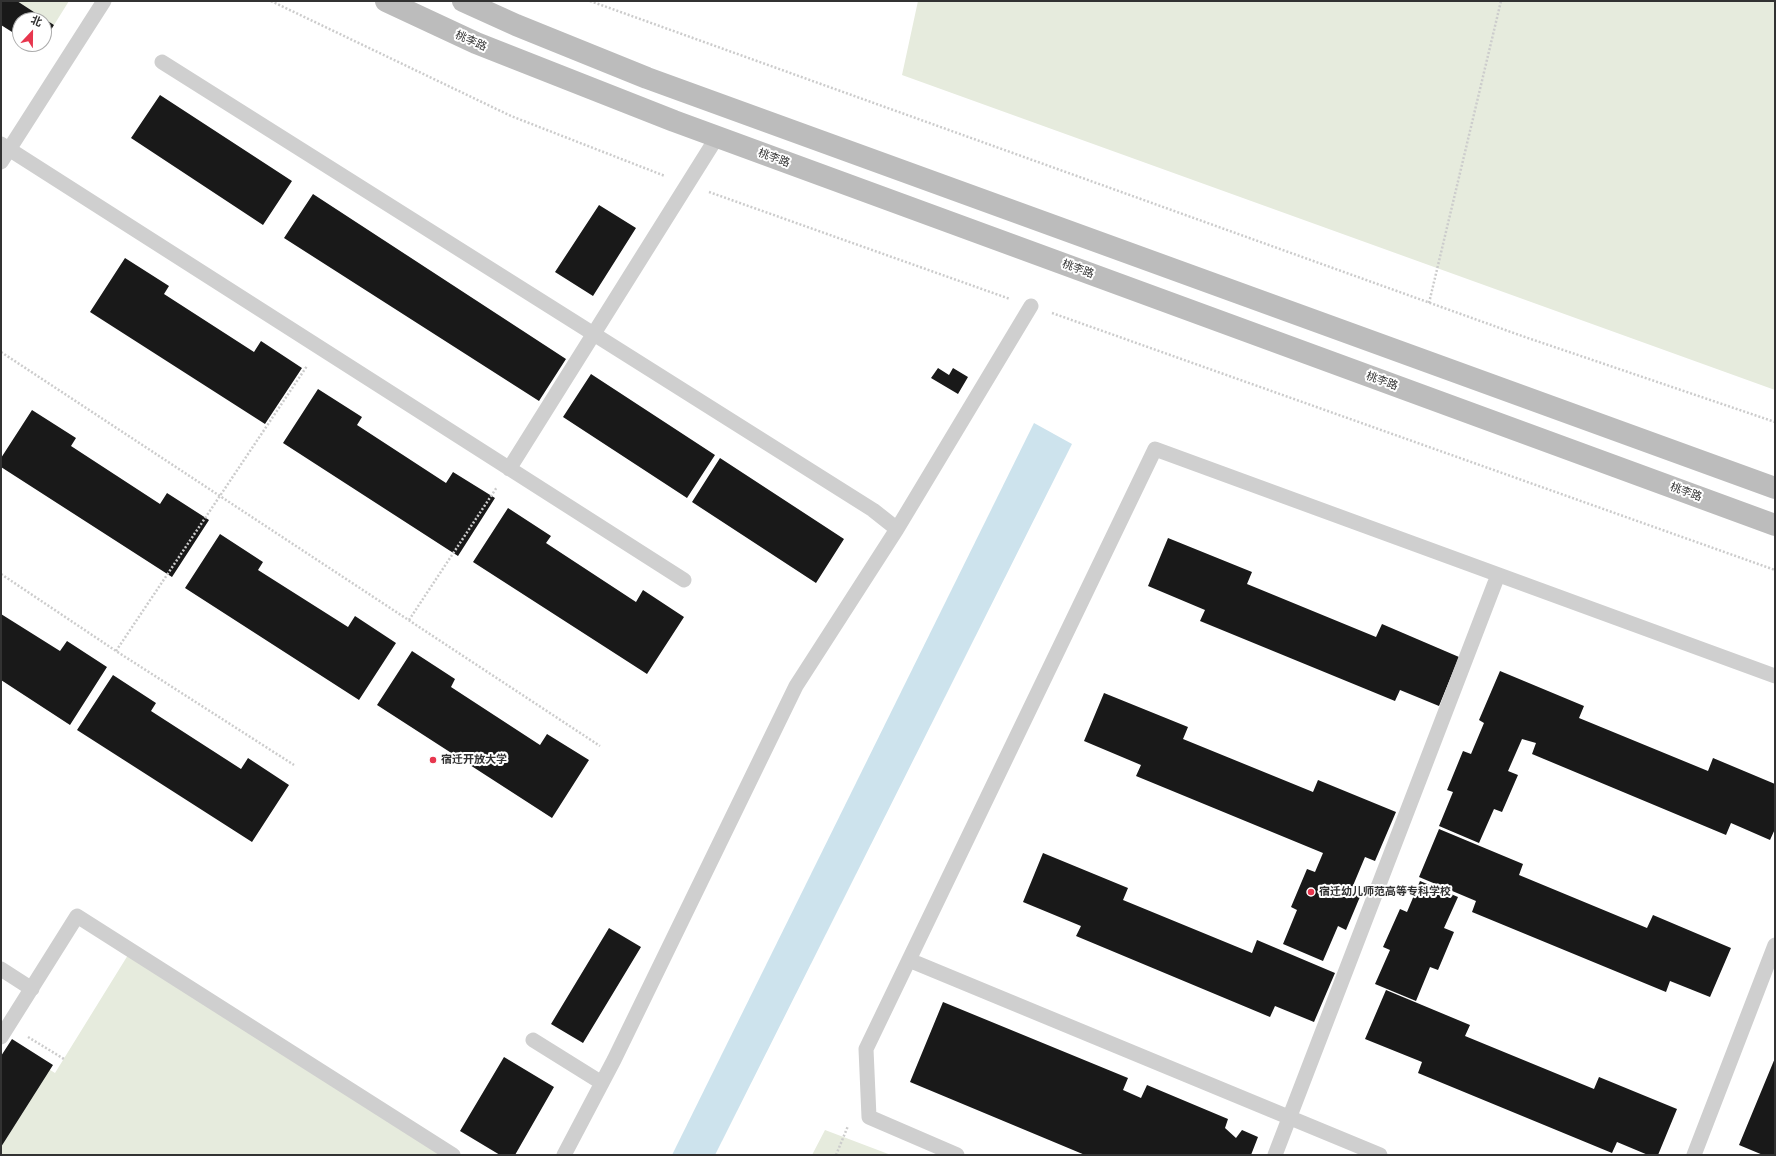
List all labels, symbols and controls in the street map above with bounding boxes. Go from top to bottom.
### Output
north arrow [12,12,52,52]
text: 北 [29,13,44,29]
street label: 桃李路 [453,28,489,54]
street label: 桃李路 [756,146,792,170]
street label: 桃李路 [1060,257,1096,281]
street label: 桃李路 [1364,369,1400,393]
street label: 桃李路 [1668,480,1704,504]
place label: 宿迁开放大学 [441,753,507,767]
marker: 宿迁开放大学 [428,755,438,765]
place label: 宿迁幼儿师范高等专科学校 [1319,885,1451,899]
marker: 宿迁幼儿师范高等专科学校 [1306,887,1316,897]

